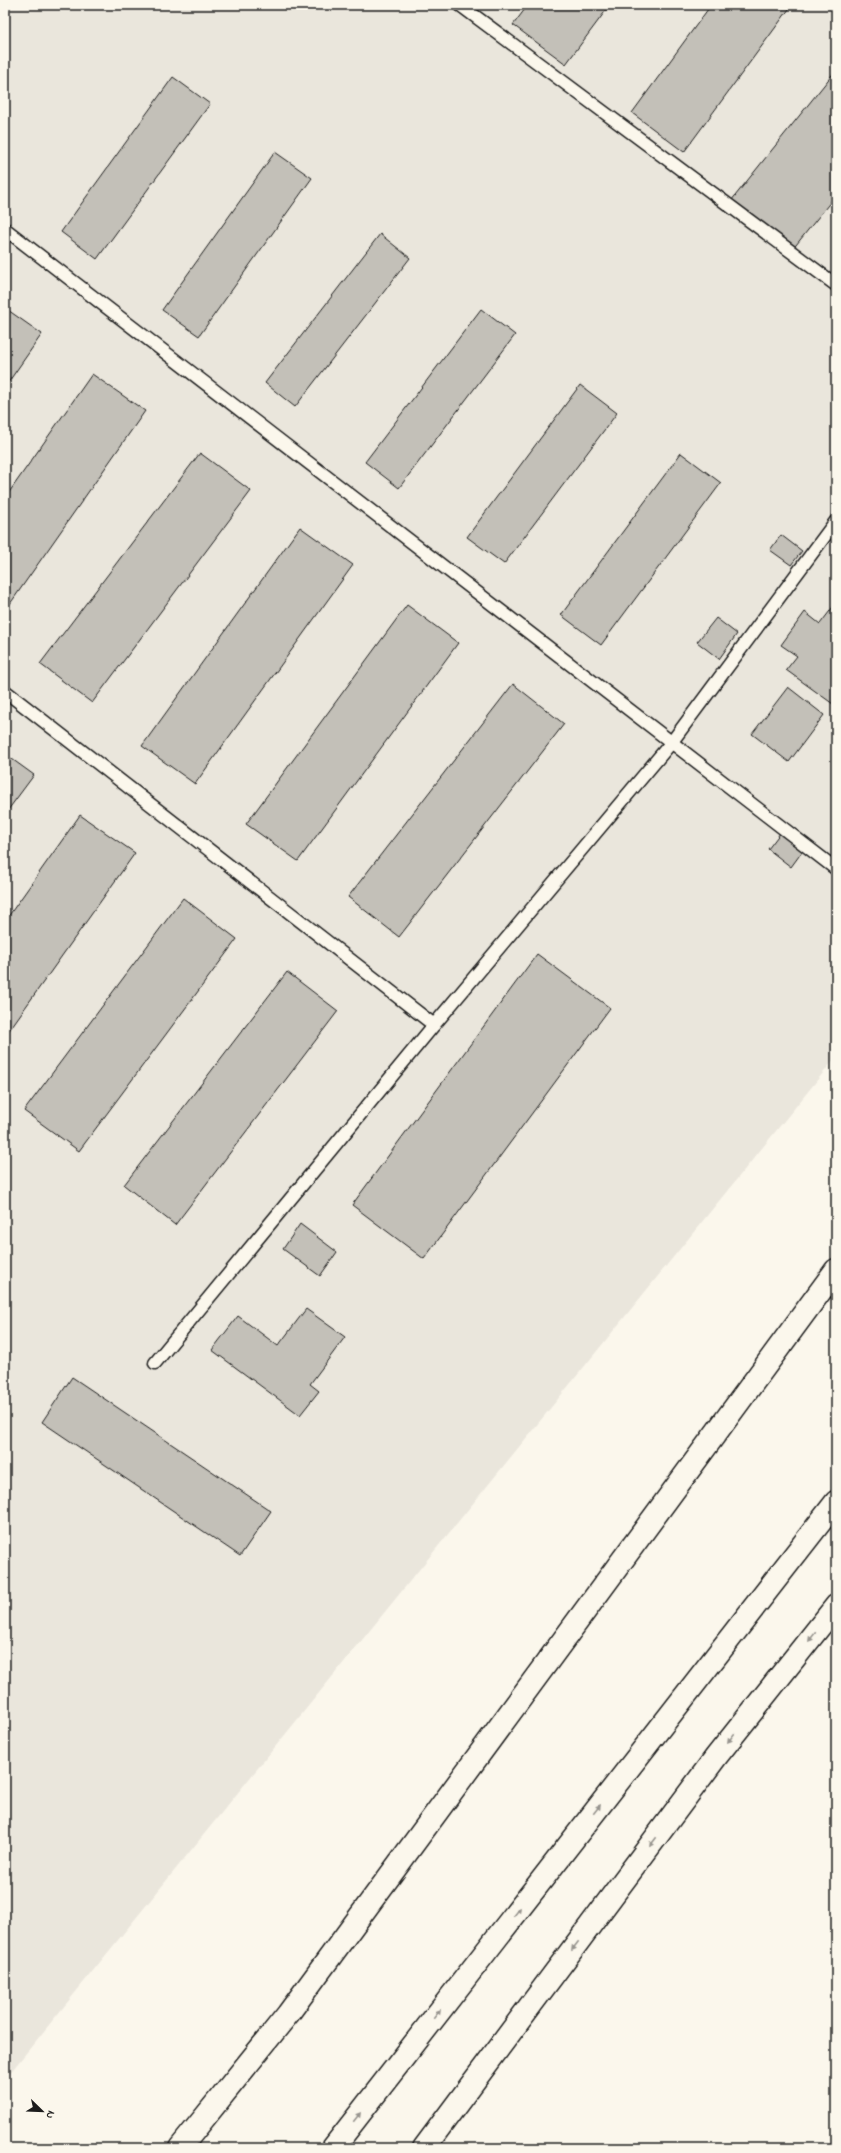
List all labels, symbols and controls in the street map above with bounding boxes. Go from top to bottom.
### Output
one-way arrow [807,1631,816,1642]
one-way arrow [727,1733,735,1744]
one-way arrow [592,1804,601,1815]
one-way arrow [648,1837,657,1848]
one-way arrow [512,1906,521,1917]
one-way arrow [571,1941,579,1952]
one-way arrow [432,2009,441,2020]
north arrow [22,2091,62,2131]
text: N [41,2108,59,2121]
one-way arrow [353,2112,361,2122]

